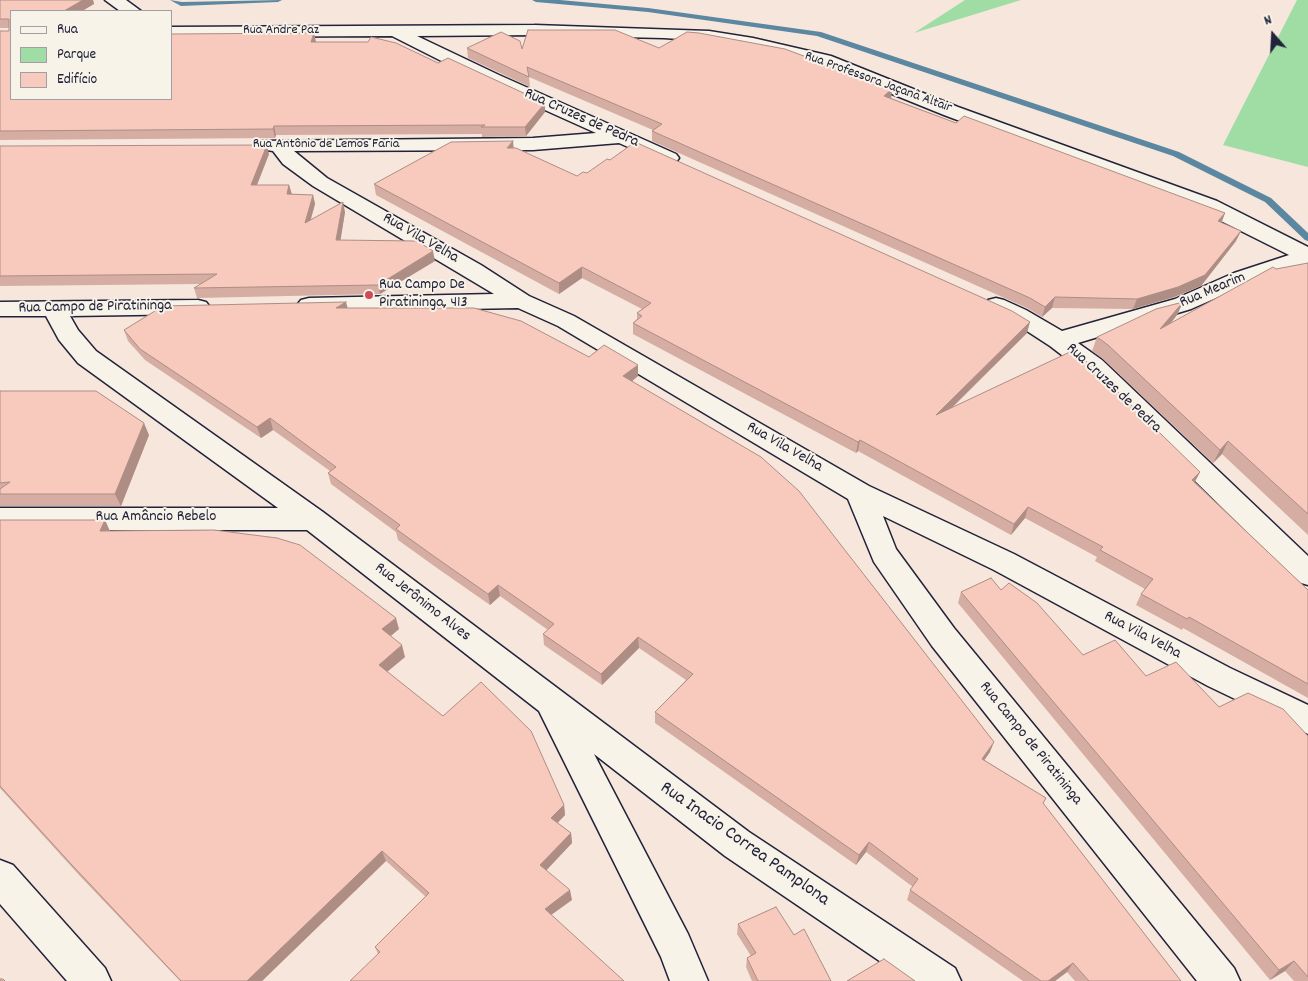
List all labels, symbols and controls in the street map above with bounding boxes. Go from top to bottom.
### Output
legend [10,10,172,100]
north arrow [1248,10,1298,60]
text: N [1262,10,1275,31]
text: Rua [57,19,78,41]
street label: Rua Andre Paz [243,23,319,39]
text: Parque [57,44,96,66]
street label: Rua Professora Jaçanã Altair [802,49,954,117]
text: Edifício [57,69,97,91]
street label: Rua Cruzes de Pedra [521,85,641,153]
street label: Rua Antônio de Lemos Faria [253,137,399,153]
street label: Rua Vila Velha [378,209,462,269]
street label: Rua Mearim [1177,269,1249,313]
place label: Rua Campo De Piratininga, 413 [379,276,468,314]
marker: Rua Campo De Piratininga, 413 [363,289,375,301]
street label: Rua Campo de Piratininga [18,297,172,319]
street label: Rua Cruzes de Pedra [1061,340,1165,438]
street label: Rua Vila Velha [742,418,826,478]
street label: Rua Amâncio Rebelo [96,508,216,528]
street label: Rua Jerônimo Alves [370,559,474,647]
street label: Rua Vila Velha [1100,608,1184,664]
street label: Rua Campo de Piratininga [974,678,1086,810]
street label: Rua Inacio Correa Pamplona [655,778,833,912]

